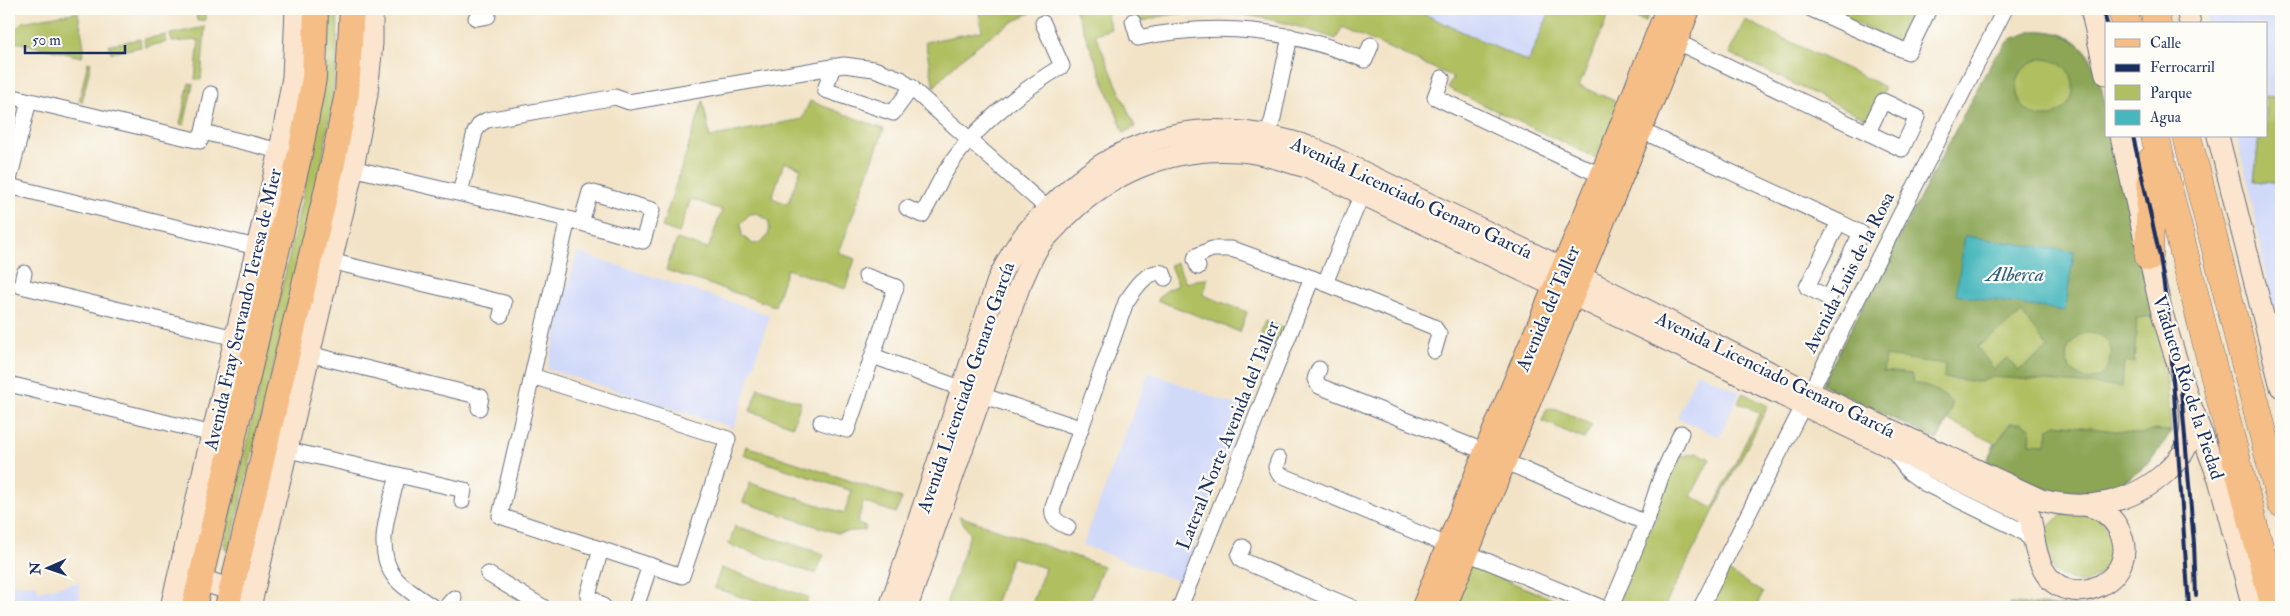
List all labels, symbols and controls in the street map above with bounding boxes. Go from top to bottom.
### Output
scale bar [25,22,125,54]
legend [2105,22,2268,138]
text: 50 m [32,31,61,50]
text: Calle [2150,34,2181,53]
text: Ferrocarril [2150,58,2215,77]
text: Parque [2150,84,2192,103]
text: Agua [2149,108,2182,127]
street label: Avenida Licenciado Genaro García [1286,131,1536,265]
street label: Avenida Fray Servando Teresa de Mier [199,166,287,453]
street label: Avenida Luis de la Rosa [1797,188,1900,358]
street label: Avenida del Taller [1510,242,1585,376]
street label: Avenida Licenciado Genaro García [911,259,1020,517]
water label: Alberca [1984,262,2044,287]
street label: Viaducto Río de la Piedad [2147,292,2229,483]
street label: Avenida Licenciado Genaro García [1651,306,1899,444]
street label: Lateral Norte Avenida del Taller [1171,318,1285,553]
north arrow [22,544,72,594]
text: N [27,561,44,576]

